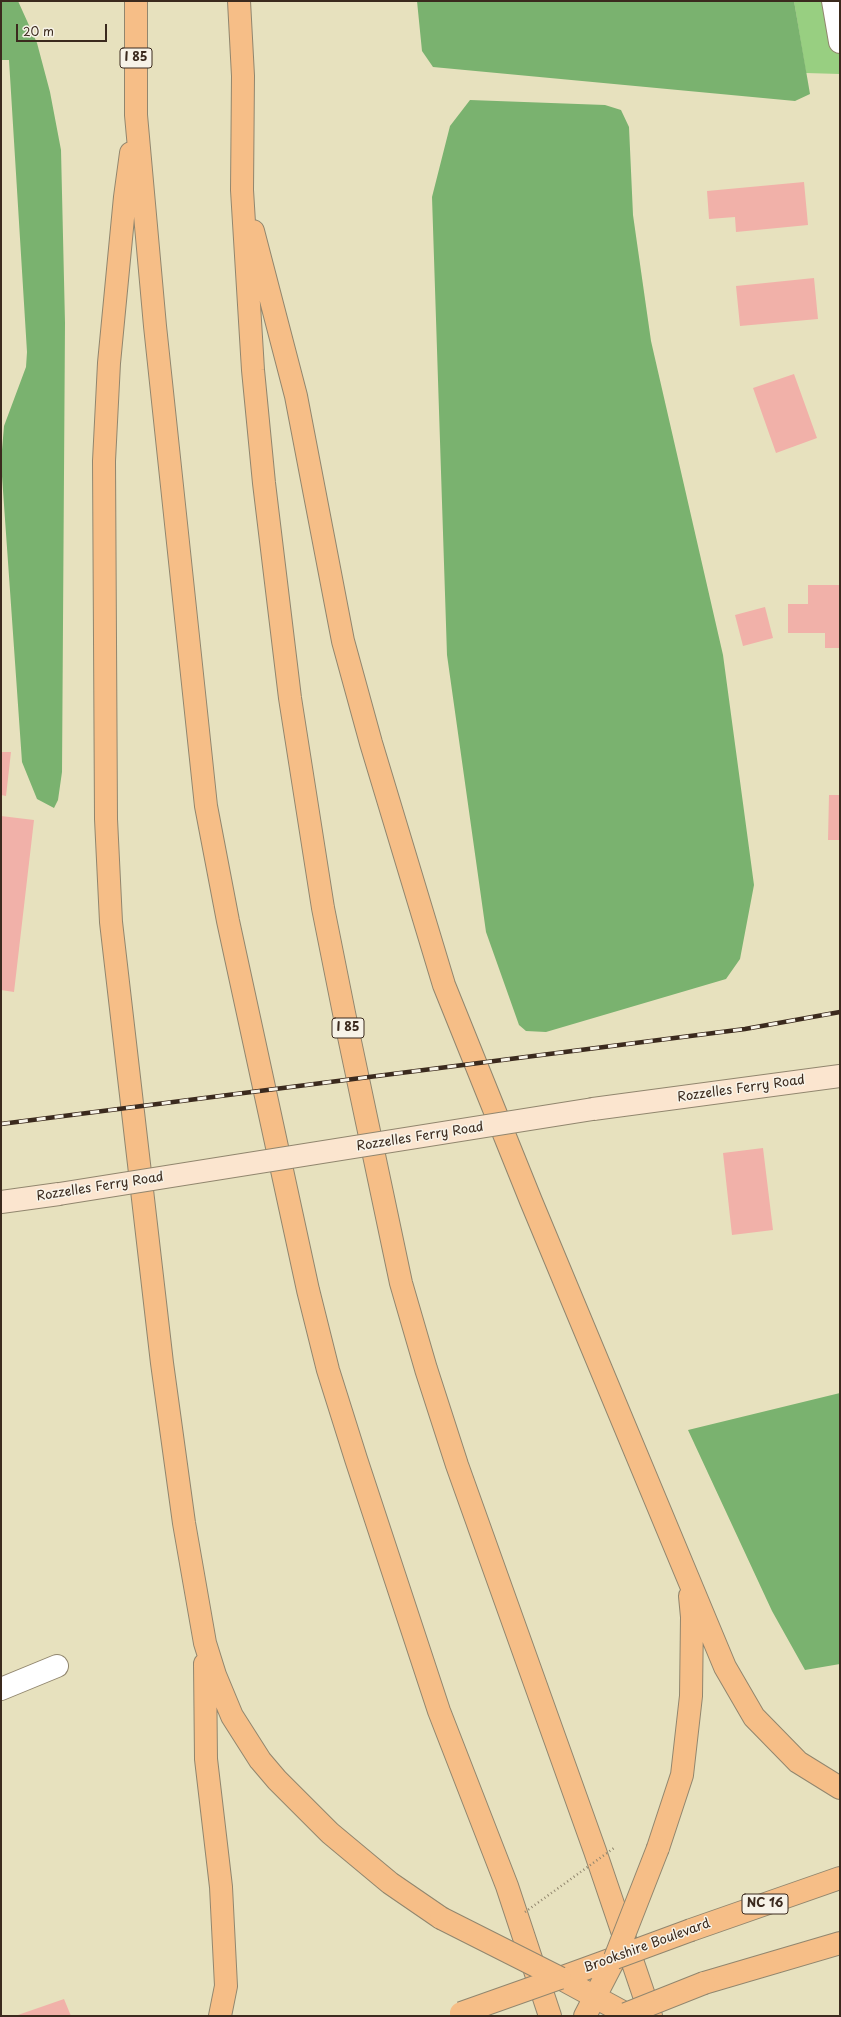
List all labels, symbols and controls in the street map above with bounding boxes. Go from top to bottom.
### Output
scale bar [18,16,109,42]
text: 20 m [23,22,54,40]
road number: I 85 [120,48,152,68]
road number: I 85 [332,1018,364,1038]
street label: Rozzelles Ferry Road [676,1072,806,1106]
street label: Rozzelles Ferry Road [355,1119,485,1155]
street label: Rozzelles Ferry Road [35,1169,165,1205]
road number: NC 16 [742,1894,788,1914]
street label: Brookshire Boulevard [582,1916,712,1976]

